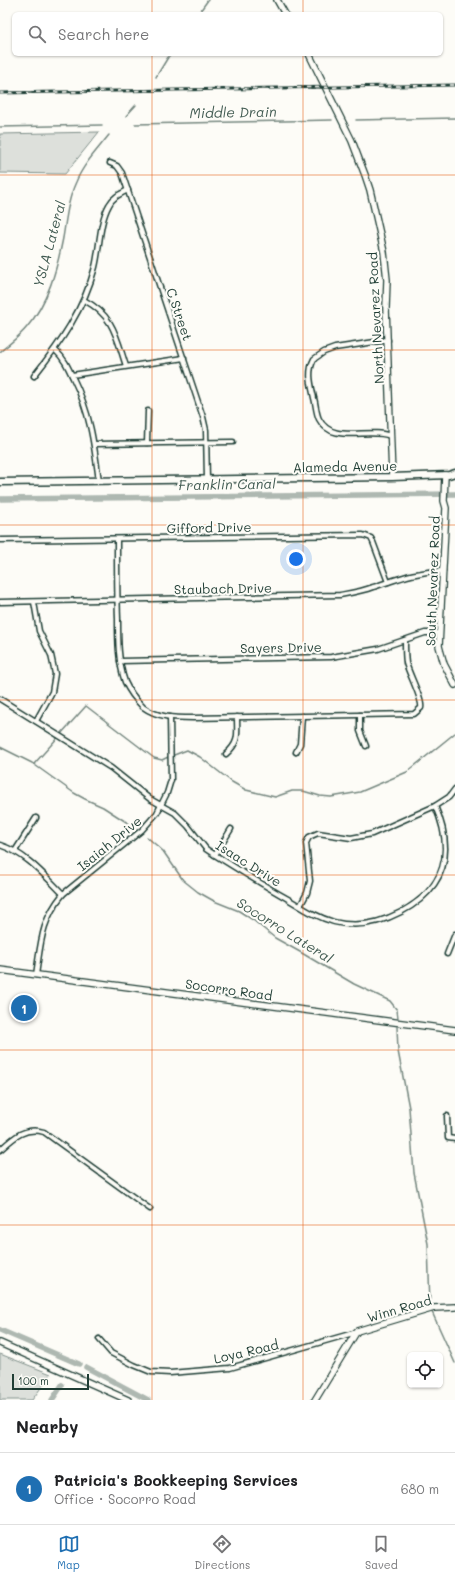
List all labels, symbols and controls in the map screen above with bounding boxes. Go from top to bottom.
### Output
search box [12,12,443,56]
icon: search [26,23,48,45]
text: Search here [58,24,149,44]
water label: Middle Drain [189,102,277,122]
water label: YSLA Lateral [28,198,70,289]
street label: North Nevarez Road [363,252,387,384]
street label: C Street [163,285,197,343]
street label: Alameda Avenue [293,457,397,475]
water label: Franklin Canal [178,474,276,494]
street label: South Nevarez Road [421,516,443,646]
street label: Gifford Drive [166,518,252,536]
your location [286,549,306,569]
street label: Staubach Drive [174,579,272,597]
street label: Sayers Drive [240,638,322,656]
street label: Isaiah Drive [73,812,145,874]
street label: Isaac Drive [213,836,285,890]
water label: Socorro Lateral [233,893,337,967]
street label: Socorro Road [184,974,274,1004]
pin: 1 [11,993,37,1023]
street label: Winn Road [365,1291,433,1325]
street label: Loya Road [212,1335,280,1367]
map controls [407,1352,443,1388]
button: locate [407,1352,443,1388]
scale bar [12,1372,89,1391]
text: 100 m [18,1373,49,1388]
text: Nearby [16,1415,78,1437]
text: Patricia's Bookkeeping Services [54,1470,298,1490]
text: 1 [26,1480,32,1497]
text: 680 m [401,1480,439,1497]
text: Office · Socorro Road [54,1490,196,1507]
tab: Map [57,1533,80,1572]
tab: Directions [194,1533,250,1572]
tab: Saved [365,1533,398,1572]

